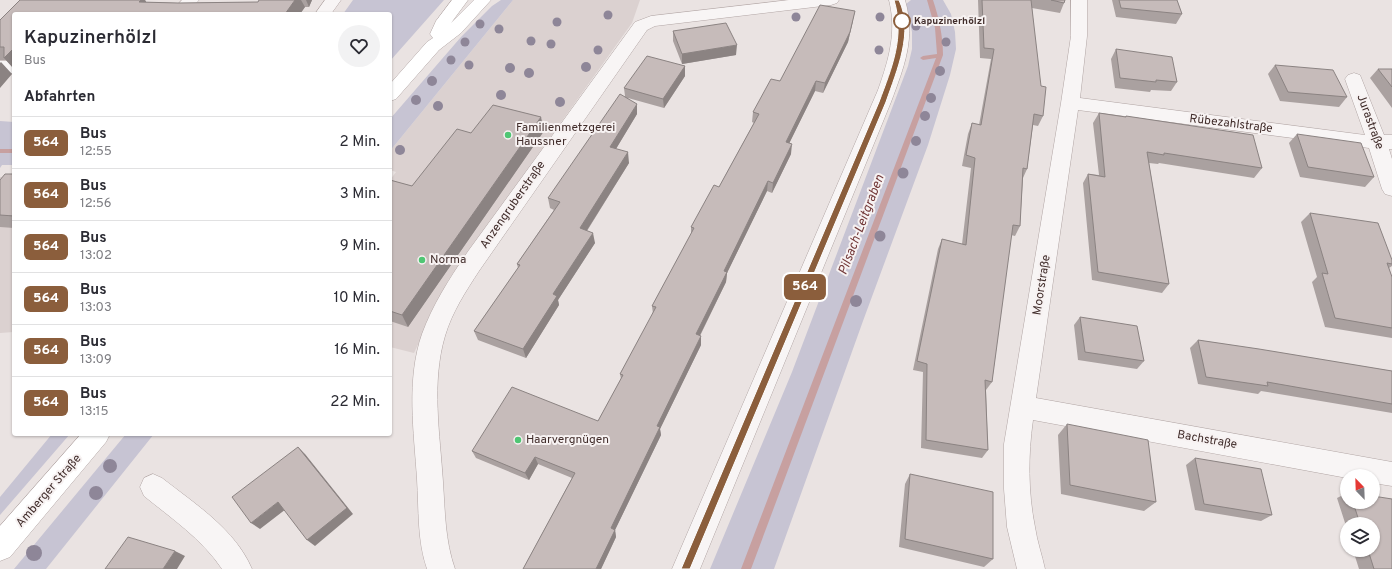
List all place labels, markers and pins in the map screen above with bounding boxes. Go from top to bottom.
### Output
marker: Kapuzinerhölzl [893,12,911,30]
place label: Kapuzinerhölzl [914,15,985,28]
place label: Familienmetzgerei Haussner [516,120,615,150]
marker: Familienmetzgerei Haussner [503,130,513,140]
place label: Norma [430,252,466,268]
marker: Norma [417,255,427,265]
place label: Haarvergnügen [526,432,609,448]
marker: Haarvergnügen [513,435,523,445]

